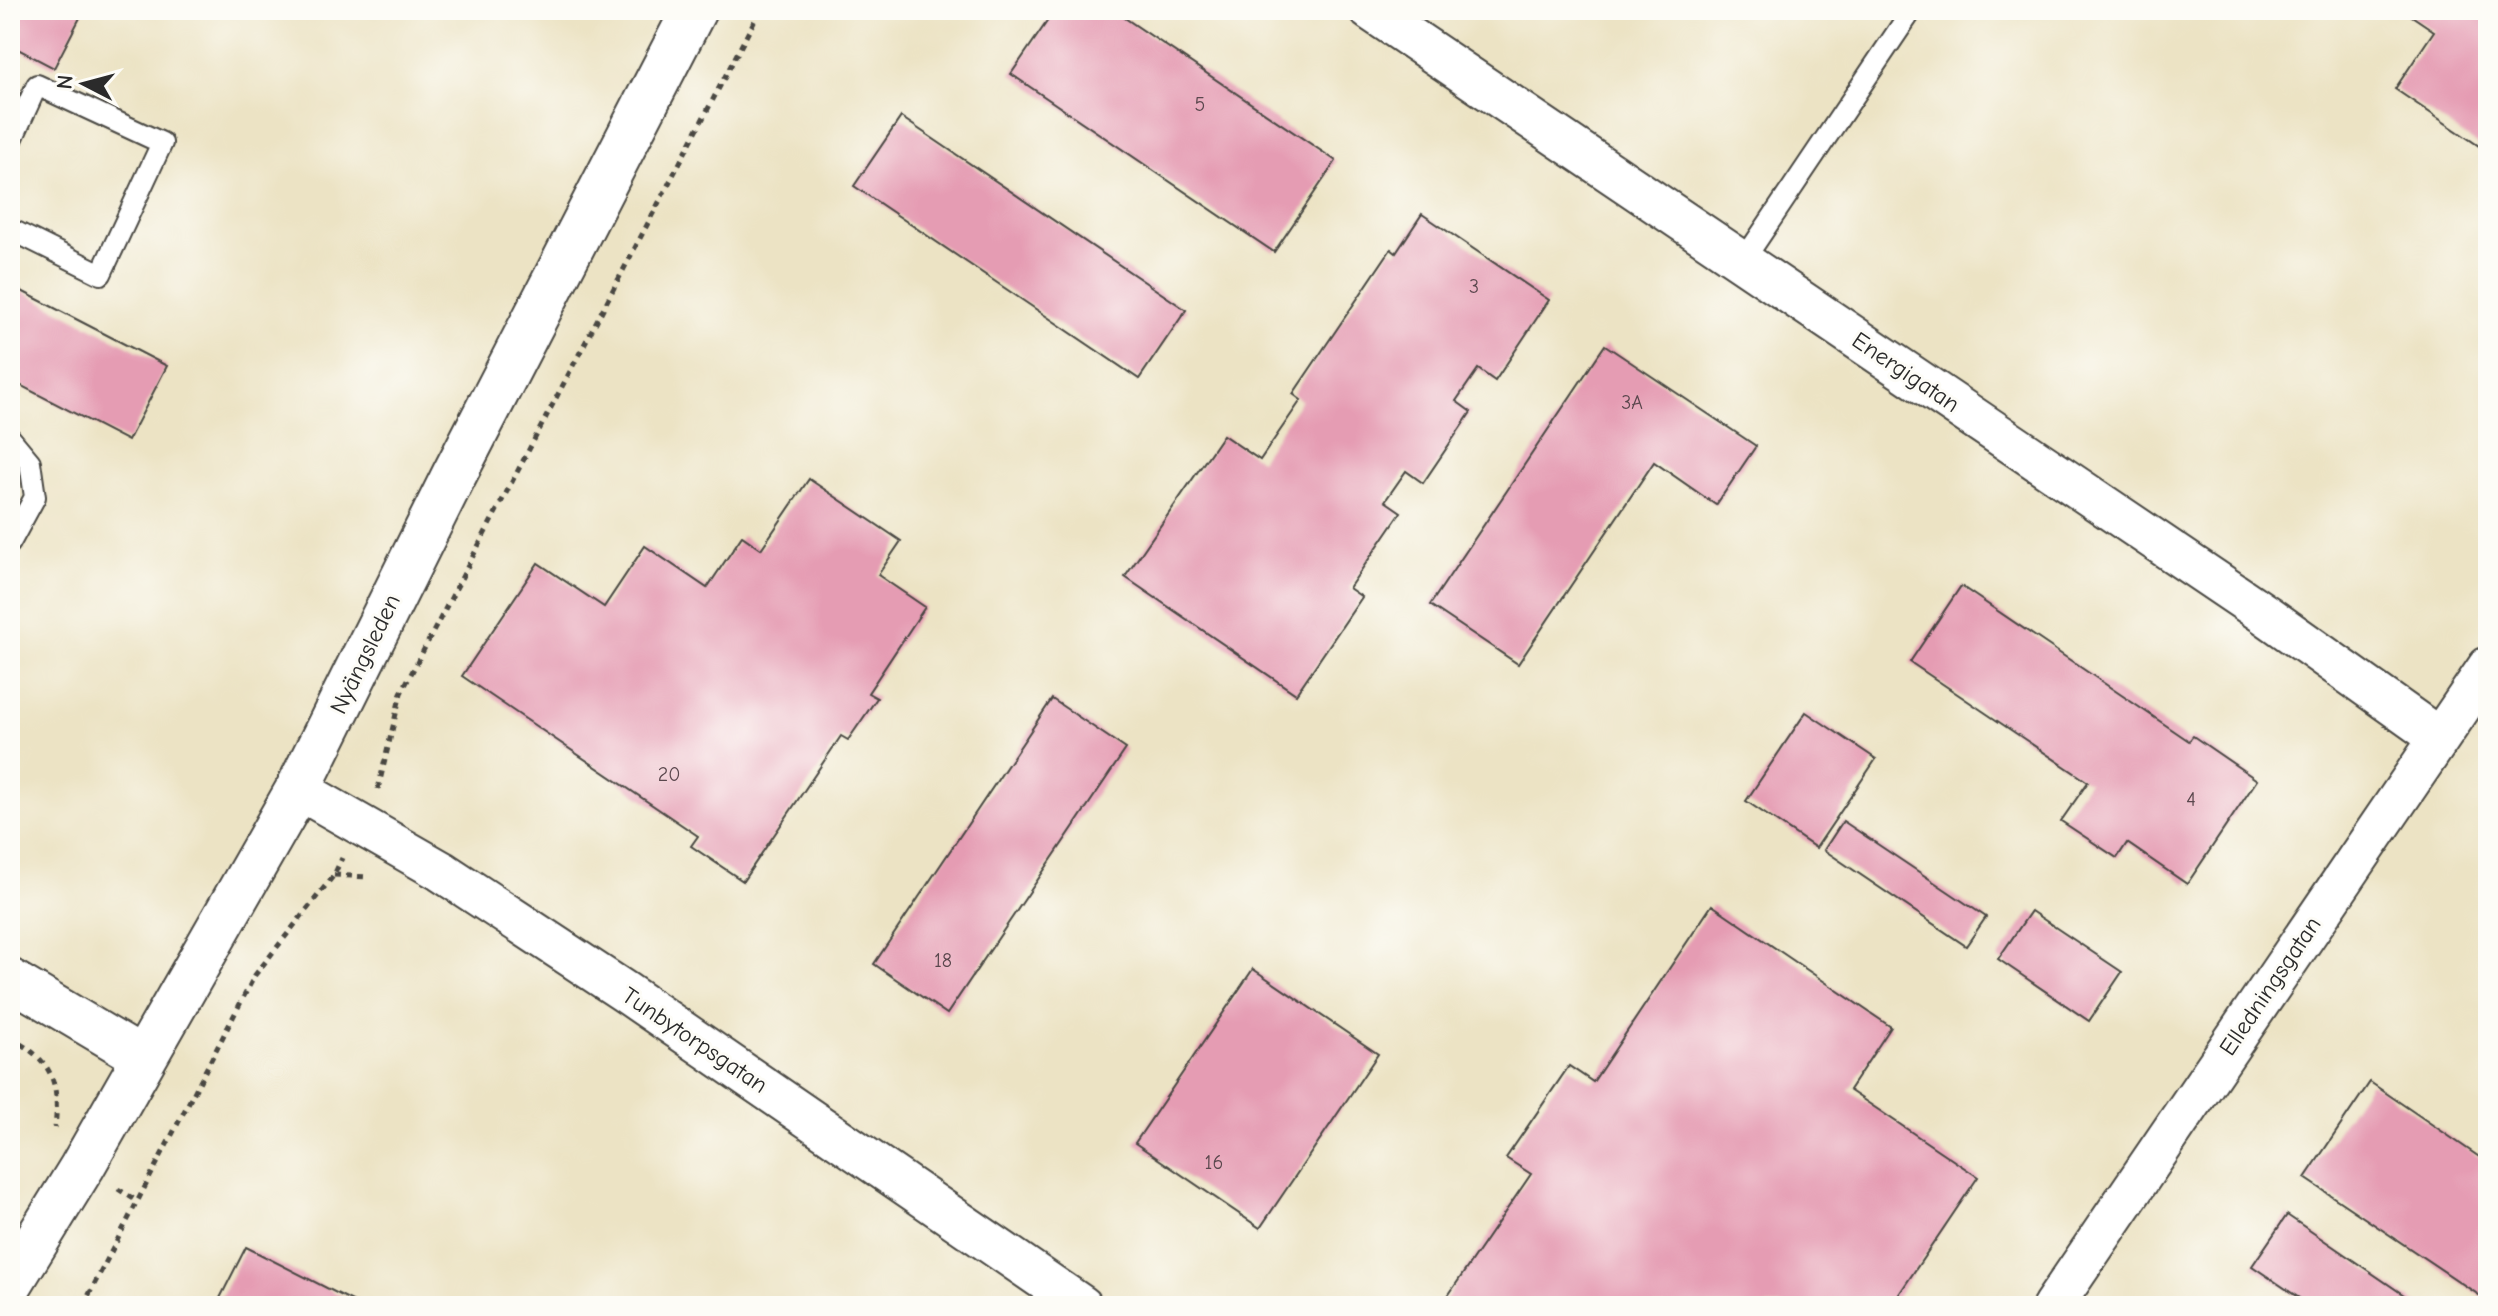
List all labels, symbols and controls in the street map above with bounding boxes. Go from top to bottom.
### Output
north arrow [44,44,124,124]
text: N [51,74,79,91]
house number: 5 [1195,93,1205,116]
house number: 3 [1469,275,1479,298]
street label: Energigatan [1847,326,1965,418]
house number: 3A [1621,391,1643,414]
street label: Nyängsleden [324,590,406,718]
house number: 20 [658,763,680,786]
house number: 4 [2186,788,2196,811]
street label: Elledningsgatan [2213,911,2327,1061]
house number: 18 [934,949,952,972]
street label: Tunbytorpsgatan [617,981,773,1099]
house number: 16 [1205,1151,1223,1174]

